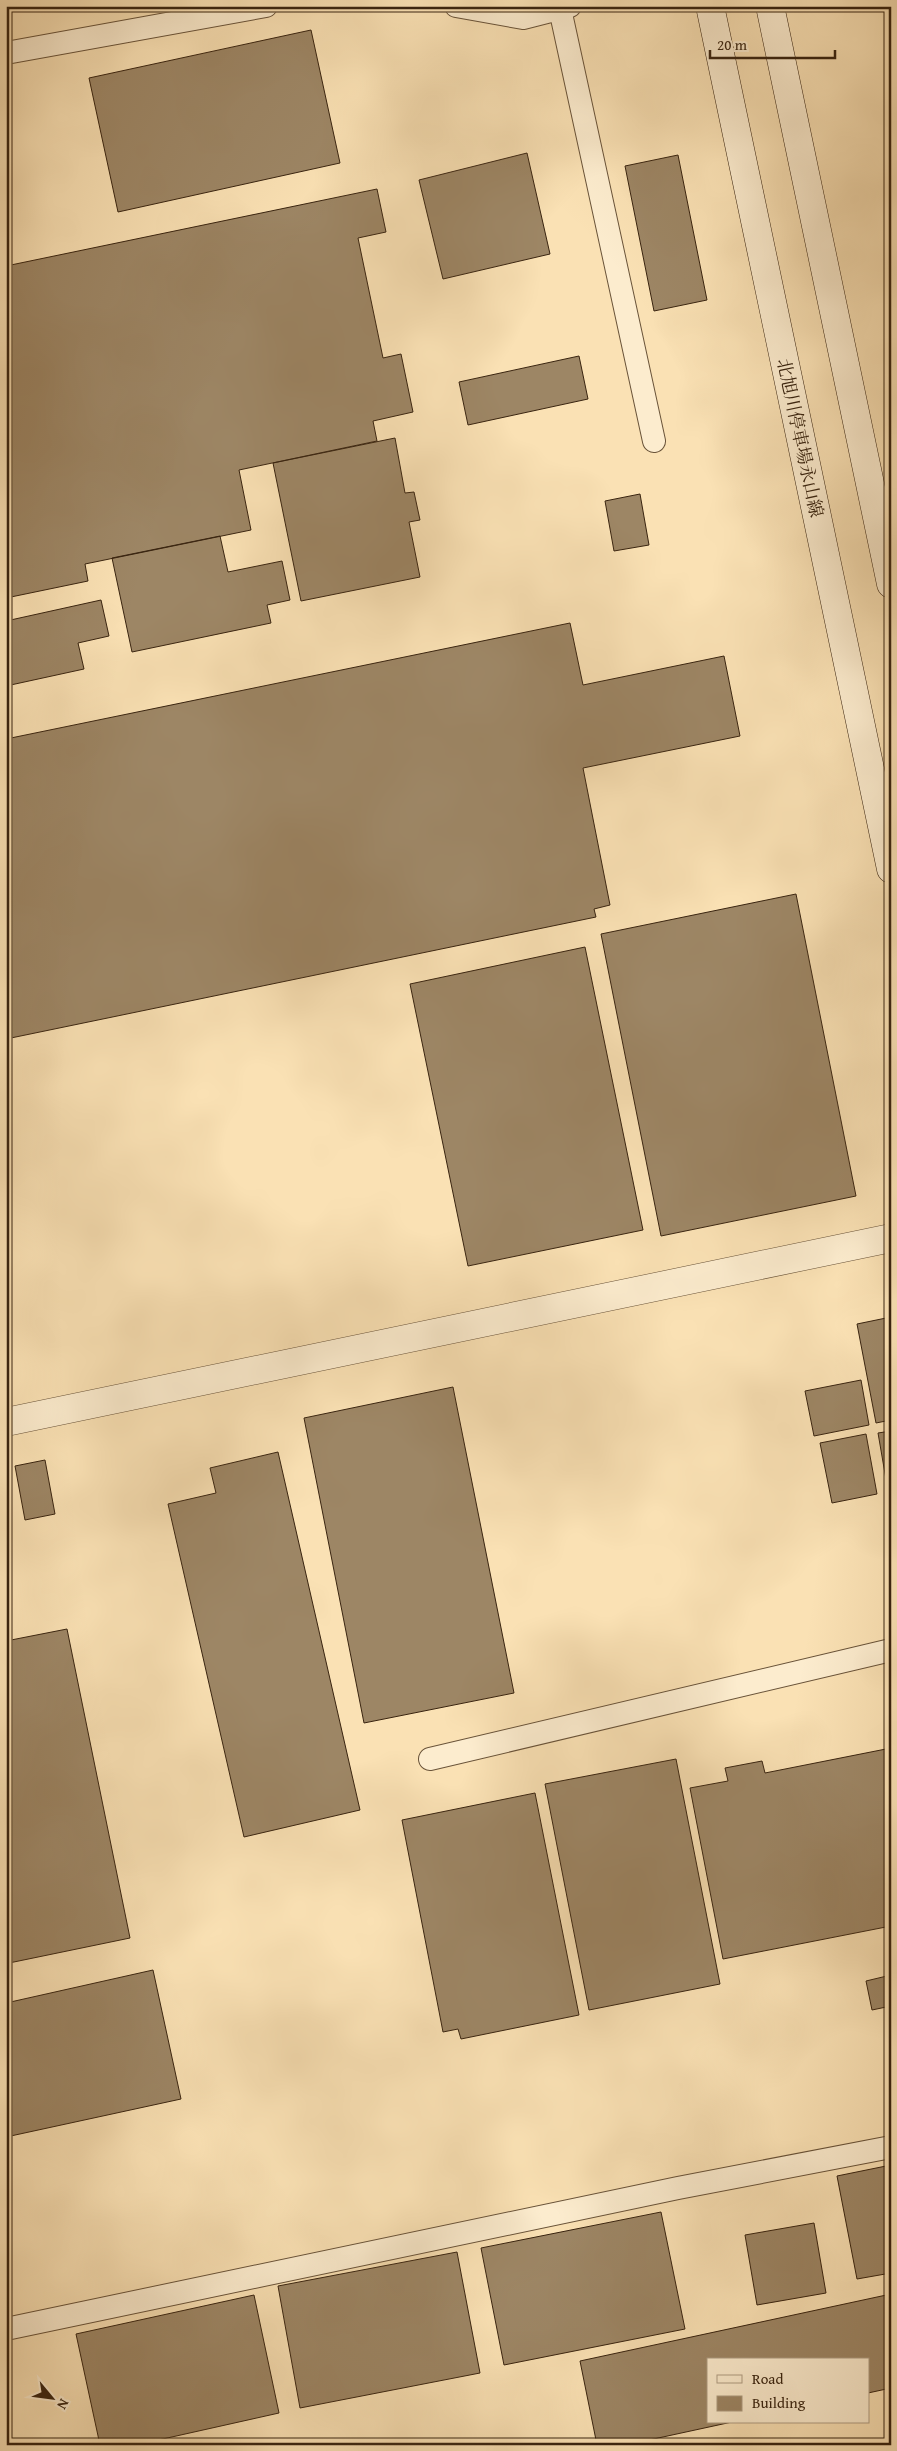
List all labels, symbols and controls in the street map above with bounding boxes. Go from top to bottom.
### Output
scale bar [710,28,834,60]
text: 20 m [717,34,748,55]
street label: 北旭川停車場永山線 [770,356,831,520]
legend [707,2358,870,2424]
text: Road [752,2368,783,2389]
north arrow [28,2374,78,2424]
text: Building [752,2392,806,2413]
text: N [52,2395,74,2414]

